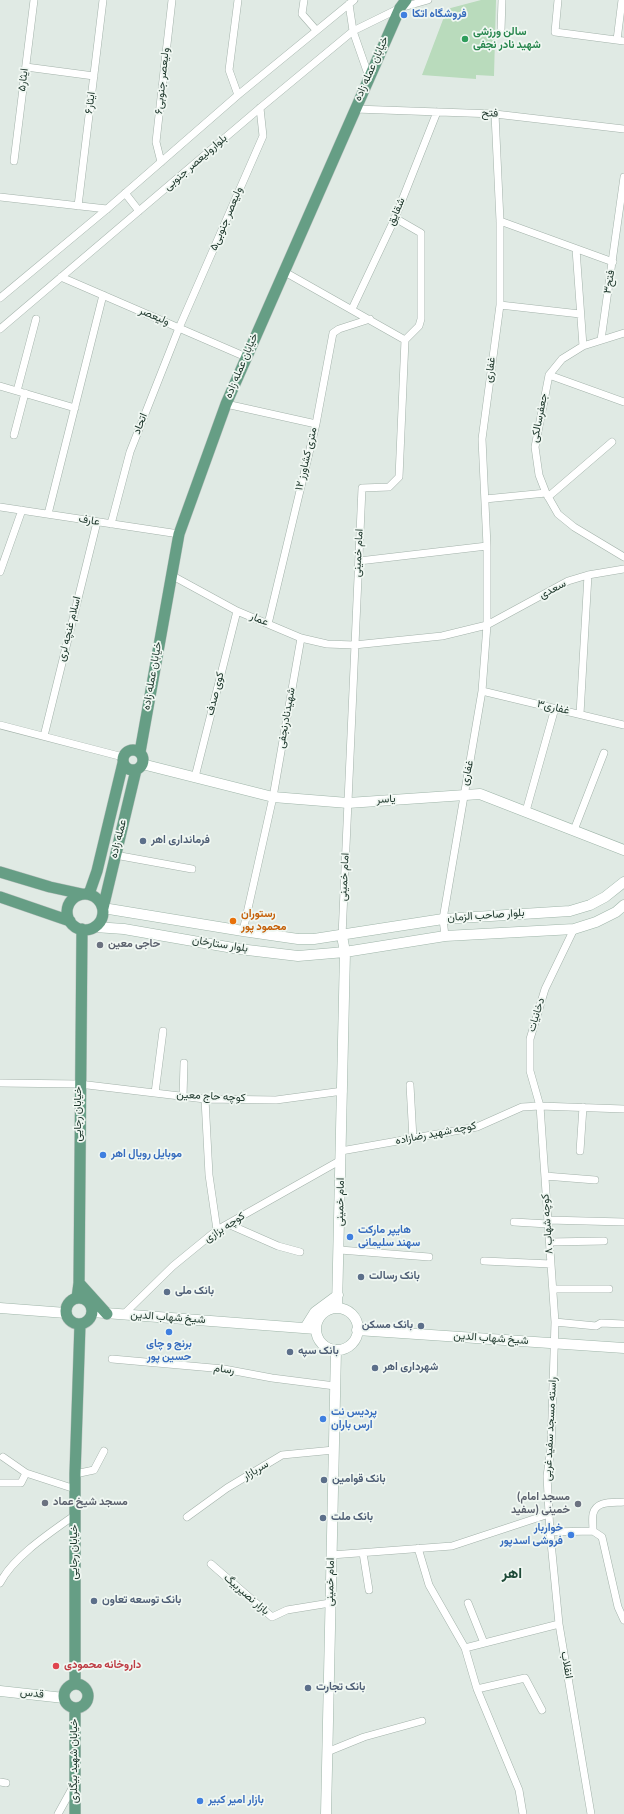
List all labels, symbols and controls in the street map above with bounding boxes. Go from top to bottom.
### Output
place label: فروشگاه اتکا [412,8,467,22]
marker: فروشگاه اتکا [399,10,409,20]
place label: سالن ورزشی شهید نادر نجفی [473,26,541,52]
marker: سالن ورزشی شهید نادر نجفی [460,34,470,44]
street label: خیابان عمله زاده [352,35,392,103]
street label: ولیعصر جنوبی۶ [153,47,173,115]
street label: ایثار۵ [16,68,32,92]
street label: ایثار۶ [83,91,99,115]
street label: فتح [481,107,499,121]
street label: بلوارولیعصر جنوبی [162,132,230,194]
street label: ولیعصر جنوبی۵ [208,185,246,253]
street label: شقایق [385,196,409,228]
street label: فتح۳ [602,269,618,295]
street label: ولیعصر [137,305,171,329]
street label: خیابان عمله زاده [222,331,262,401]
street label: غفاری [483,356,499,384]
street label: جعفرسالکی [529,392,551,444]
street label: اتحاد [131,412,151,436]
street label: ۱۲ متری کشاورز [293,426,321,492]
street label: عارف [78,513,100,529]
street label: امام خمینی [351,528,367,578]
street label: سعدی [537,577,569,603]
street label: اسلام غنچه لری [56,595,84,663]
street label: عمار [248,610,270,630]
street label: خیابان عمله زاده [140,641,166,711]
street label: کوی صدف [204,671,228,717]
street label: شهیدنادرنجفی [275,687,299,749]
street label: غفاری۳ [536,698,570,718]
street label: غفاری [459,759,477,787]
street label: یاسر [376,793,396,807]
street label: عمله زاده [108,818,130,860]
place label: فرمانداری اهر [151,834,210,848]
marker: فرمانداری اهر [138,836,148,846]
street label: امام خمینی [337,852,353,902]
street label: بلوار صاحب الزمان [447,907,525,925]
place label: رستوران محمود پور [241,908,287,934]
marker: رستوران محمود پور [228,916,238,926]
street label: بلوار ستارخان [191,934,249,956]
place label: حاجی معین [108,938,160,952]
marker: حاجی معین [95,940,105,950]
street label: دخانیات [526,996,548,1034]
street label: خیابان رجایی [72,1086,86,1142]
street label: کوچه حاج معین [176,1089,246,1105]
street label: کوچه شهید رضازاده [394,1120,478,1148]
place label: موبایل رویال اهر [111,1148,182,1162]
marker: موبایل رویال اهر [98,1150,108,1160]
street label: امام خمینی [334,1178,348,1226]
street label: کوچه شهاب ۸ [539,1193,557,1255]
street label: کوچه بزازی [202,1210,248,1246]
place label: هایپر مارکت سهند سلیمانی [358,1224,420,1250]
marker: هایپر مارکت سهند سلیمانی [345,1232,355,1242]
place label: بانک رسالت [369,1270,420,1284]
marker: بانک رسالت [356,1272,366,1282]
place label: بانک ملی [175,1285,214,1299]
marker: بانک ملی [162,1287,172,1297]
street label: شیخ شهاب الدین [130,1309,206,1327]
place label: بانک مسکن [362,1319,413,1333]
marker: بانک مسکن [416,1321,426,1331]
marker: برنج و چای حسین پور [164,1327,174,1337]
street label: شیخ شهاب الدین [453,1330,529,1348]
place label: برنج و چای حسین پور [146,1338,192,1364]
place label: بانک سپه [298,1345,339,1359]
marker: بانک سپه [285,1347,295,1357]
place label: شهرداری اهر [383,1361,438,1375]
street label: رسام [213,1362,235,1378]
marker: شهرداری اهر [370,1363,380,1373]
street label: راسته مسجد سفید غربی [542,1377,560,1481]
place label: پردیس نت ارس باران [331,1406,377,1432]
marker: پردیس نت ارس باران [318,1414,328,1424]
street label: سربازار [241,1458,271,1484]
place label: بانک قوامین [332,1473,386,1487]
marker: بانک قوامین [319,1475,329,1485]
place label: (مسجد امام خمینی (سفید [511,1491,570,1517]
place label: مسجد شیخ عماد [53,1496,128,1510]
marker: مسجد شیخ عماد [40,1498,50,1508]
marker: (مسجد امام خمینی (سفید [573,1499,583,1509]
place label: بانک ملت [331,1511,373,1525]
marker: بانک ملت [318,1513,328,1523]
place label: خواربار فروشی اسدپور [500,1522,563,1548]
street label: خیابان رجایی [68,1524,82,1580]
marker: خواربار فروشی اسدپور [566,1530,576,1540]
street label: امام خمینی [324,1558,338,1606]
district label: اهر [502,1566,522,1584]
street label: بازار نصیربیگ [220,1572,272,1618]
place label: بانک توسعه تعاون [102,1594,181,1608]
marker: بانک توسعه تعاون [89,1596,99,1606]
street label: انقلاب [557,1650,575,1680]
place label: داروخانه محمودی [64,1659,141,1673]
marker: داروخانه محمودی [51,1661,61,1671]
place label: بانک تجارت [316,1681,365,1695]
marker: بانک تجارت [303,1683,313,1693]
street label: قدس [19,1686,45,1702]
street label: خیابان شهید بیگلری [68,1719,82,1803]
place label: بازار امیر کبیر [208,1794,264,1808]
marker: بازار امیر کبیر [195,1796,205,1806]

